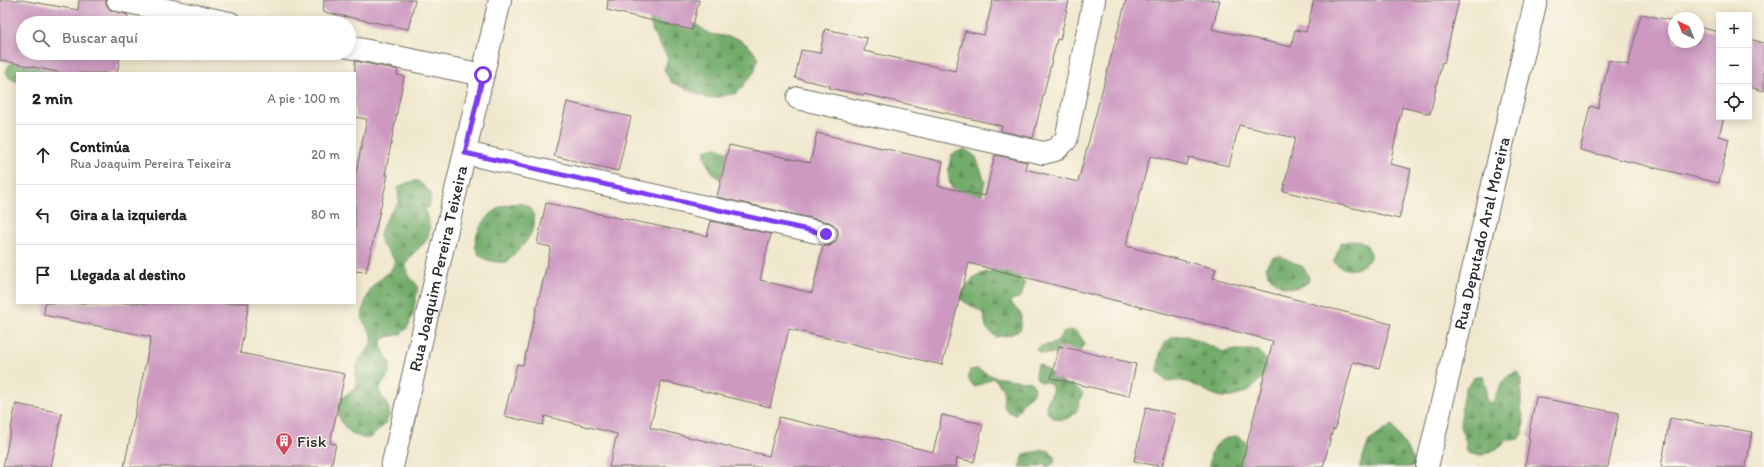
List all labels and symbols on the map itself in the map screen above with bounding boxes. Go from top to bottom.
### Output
north arrow [1668,12,1704,48]
route start [474,66,492,84]
street label: Rua Deputado Aral Moreira [1449,135,1514,332]
street label: Rua Joaquim Pereira Teixeira [404,163,472,373]
route end [817,225,835,243]
building icon: Fisk [274,431,294,456]
place label: Fisk [297,431,327,451]

